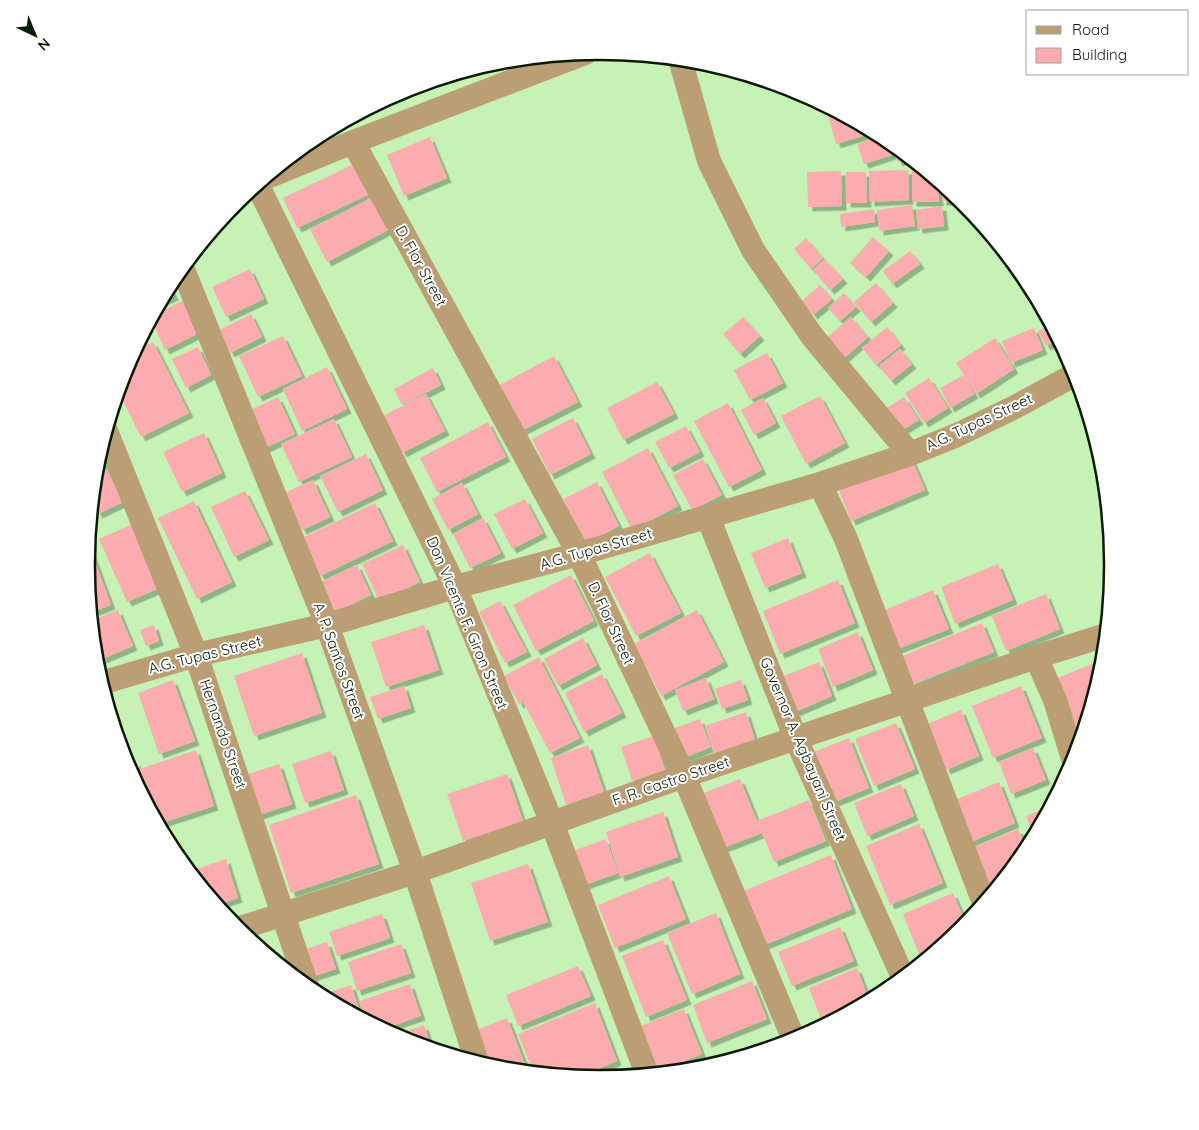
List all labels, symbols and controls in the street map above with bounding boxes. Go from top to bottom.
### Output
north arrow [10,10,60,60]
legend [1026,10,1189,75]
text: Road [1072,20,1109,39]
text: N [34,34,54,54]
text: Building [1072,45,1127,64]
street label: D. Flor Street [391,222,451,309]
street label: A.G. Tupas Street [922,388,1035,455]
street label: A.G. Tupas Street [538,523,654,574]
street label: Don Vicente F. Giron Street [422,534,512,712]
street label: D. Flor Street [584,578,639,667]
street label: A. P. Santos Street [309,600,369,722]
street label: A.G. Tupas Street [146,631,263,678]
street label: Governor A. Agbayani Street [756,654,851,843]
street label: Hernando Street [196,677,251,791]
street label: F. R. Castro Street [610,752,732,809]

